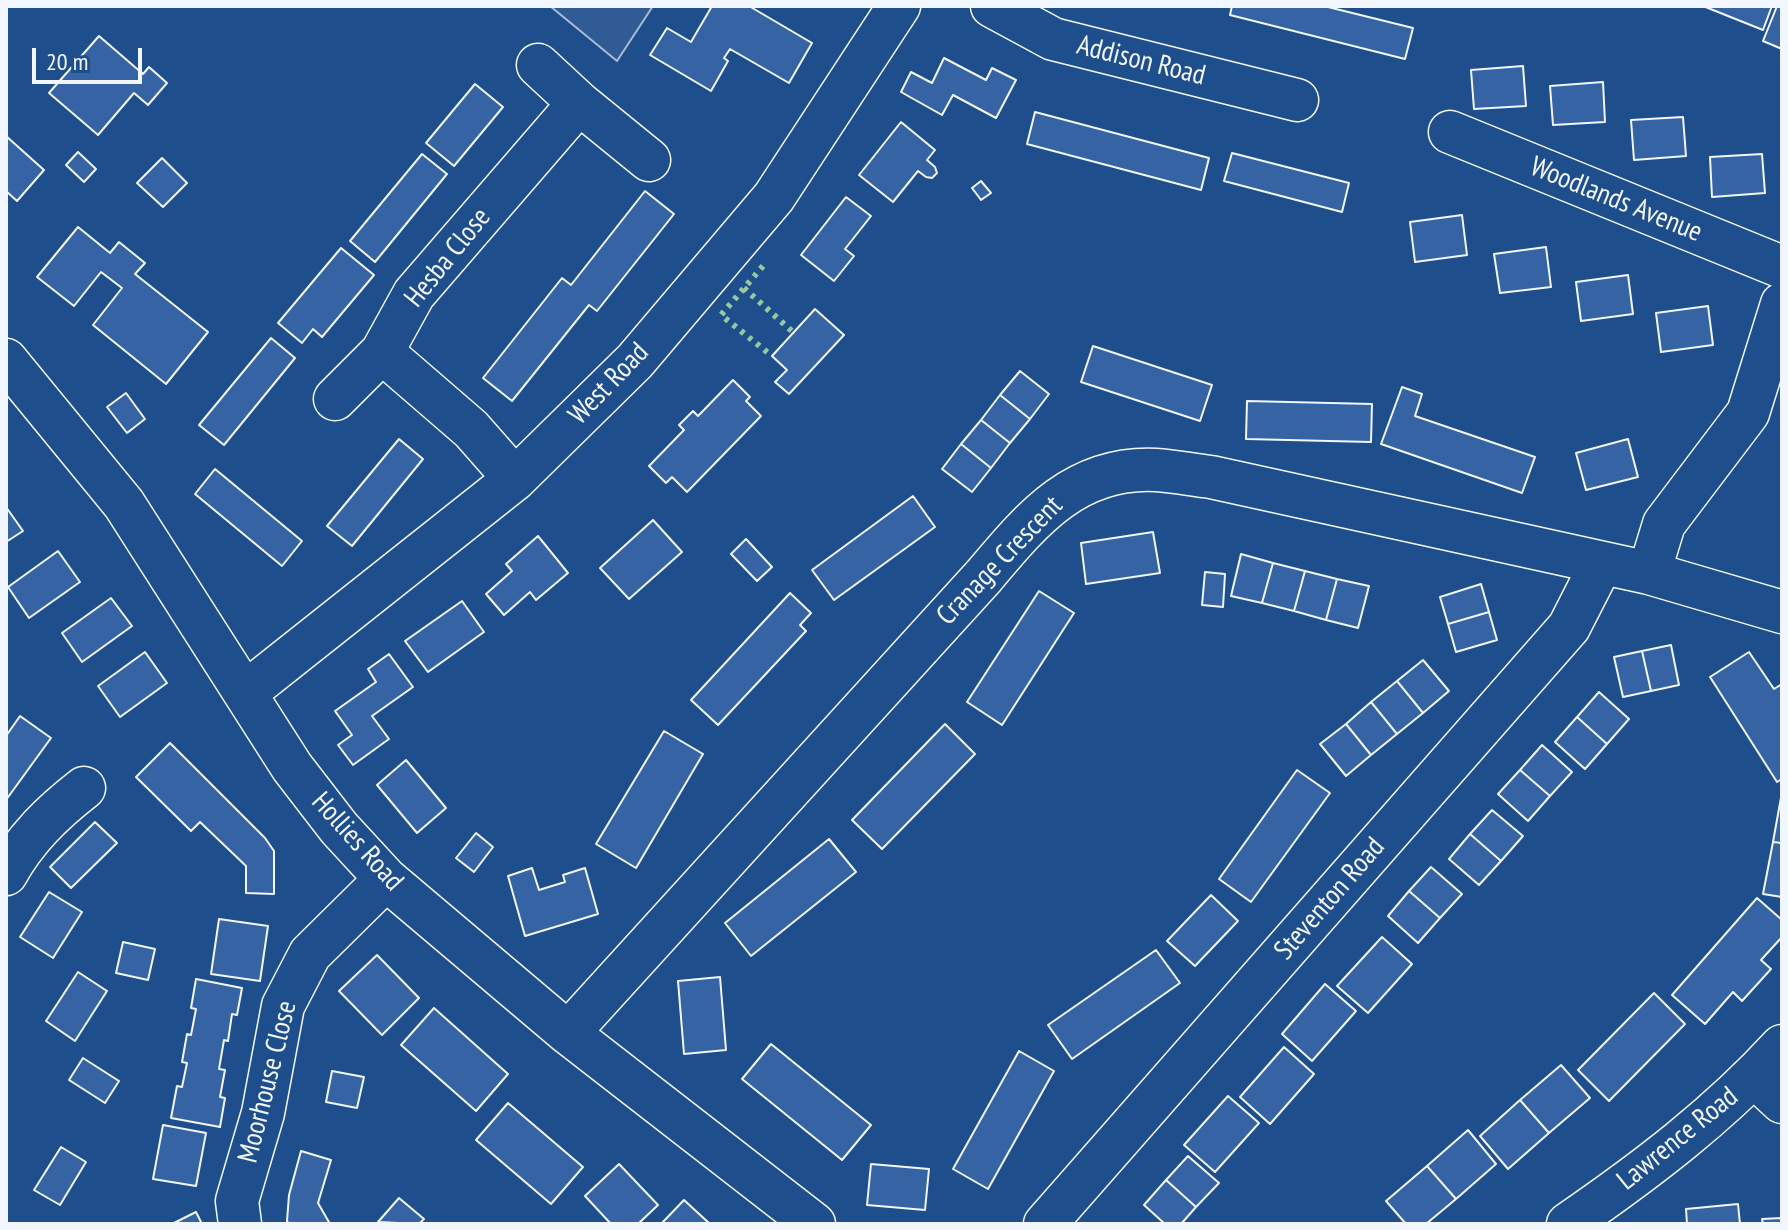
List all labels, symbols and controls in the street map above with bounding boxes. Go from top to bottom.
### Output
street label: Addison Road [1073,29,1209,93]
scale bar [36,32,146,82]
text: 20 m [46,46,88,77]
street label: Woodlands Avenue [1525,150,1707,250]
street label: Hesba Close [398,202,498,314]
street label: West Road [562,336,656,432]
street label: Cranage Crescent [930,489,1070,633]
street label: Hollies Road [304,786,410,898]
street label: Steventon Road [1268,831,1392,967]
street label: Moorhouse Close [232,998,304,1166]
street label: Lawrence Road [1611,1080,1745,1198]

